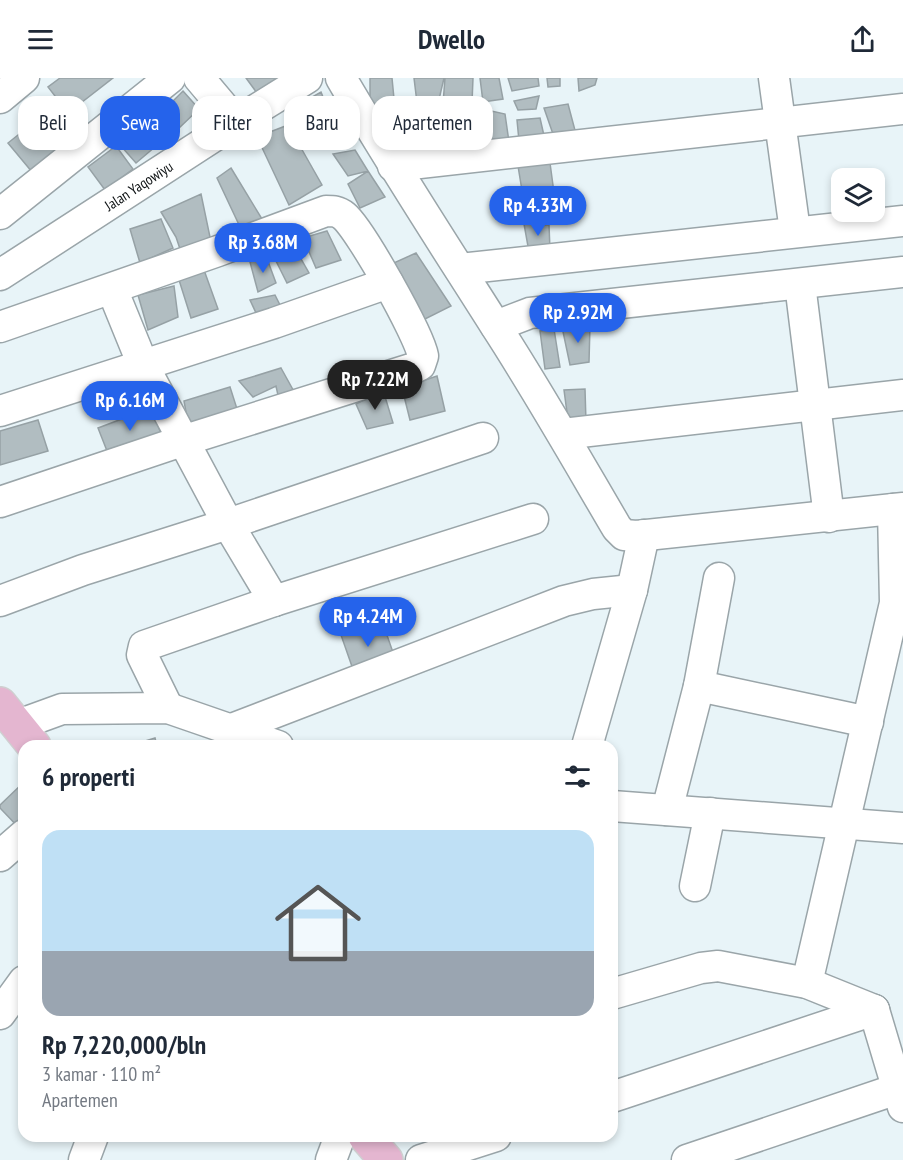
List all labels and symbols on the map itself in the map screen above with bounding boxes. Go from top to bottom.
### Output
street label: Jalan Yaqowiyu [100,156,176,215]
pin: Rp 4.33M [476,186,600,237]
pin: Rp 3.68M [201,223,325,274]
pin: Rp 2.92M [516,293,640,344]
pin: Rp 7.22M [313,360,437,411]
pin: Rp 6.16M [68,381,192,432]
pin: Rp 4.24M [306,597,430,648]

